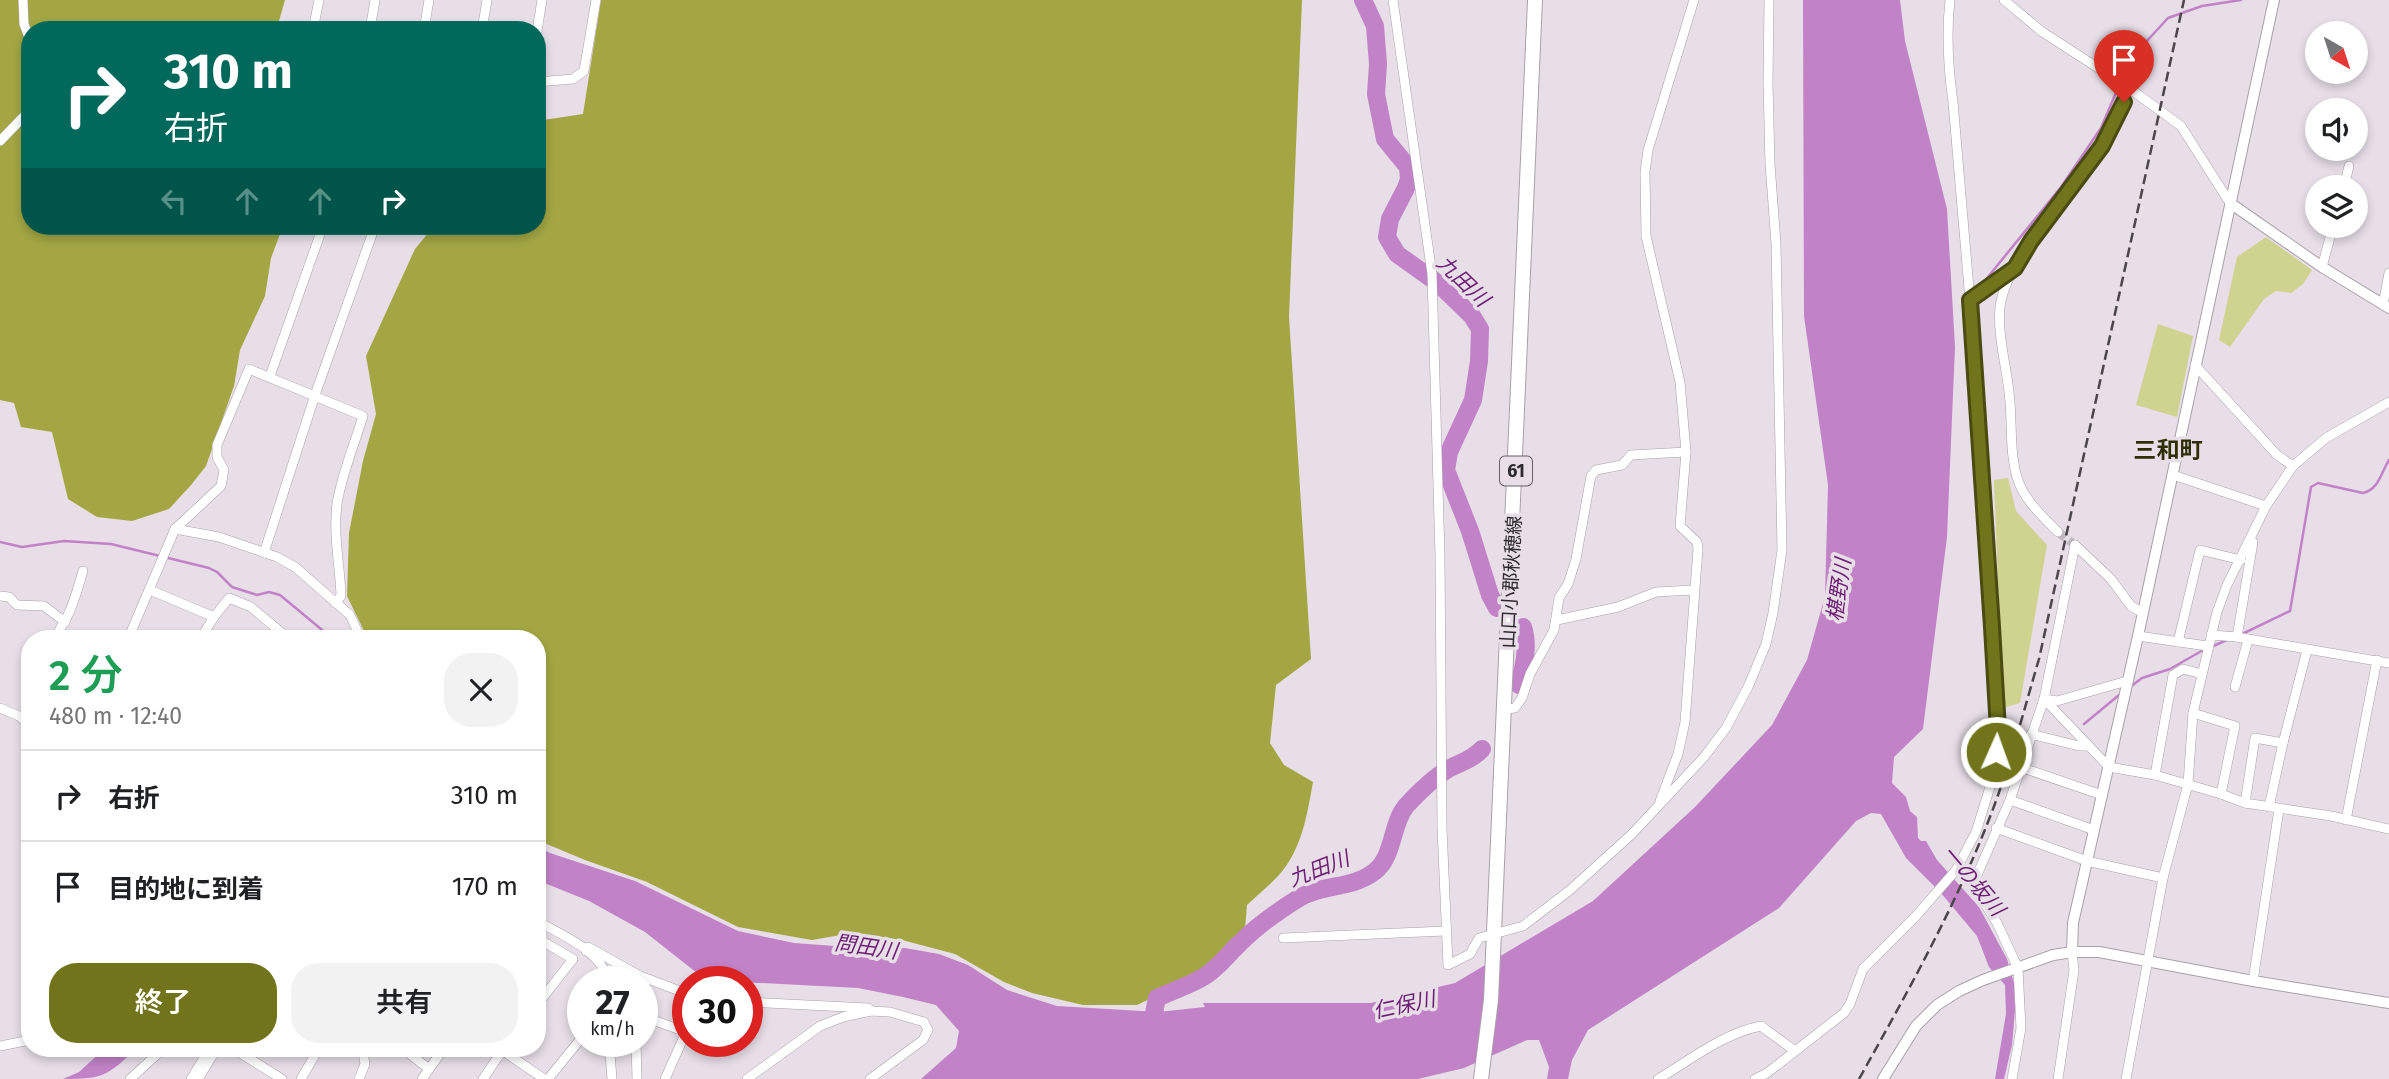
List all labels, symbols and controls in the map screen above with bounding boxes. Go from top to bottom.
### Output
north arrow [2305,21,2368,84]
map controls [2305,21,2368,238]
pin [2094,30,2154,102]
icon: arrive [2105,41,2143,79]
text: 310 m [164,42,293,101]
icon: right [49,49,140,140]
button: sound [2305,98,2368,161]
text: 右折 [164,109,228,147]
button: layers [2305,175,2368,238]
icon: left [155,182,193,220]
icon: ahead [228,182,266,220]
icon: ahead [301,182,339,220]
icon: right [374,182,412,220]
water label: 九田川 [1431,250,1496,314]
district label: 三和町 [2134,436,2203,464]
road number: 61 [1500,457,1532,486]
street label: 山口小郡秋穂線 [1496,515,1526,649]
water label: 椹野川 [1822,555,1857,623]
text: 2 分 [49,651,123,701]
button: close [444,653,518,727]
text: 480 m · 12:40 [49,702,182,730]
position arrow [1959,715,2033,789]
icon: right [49,777,87,815]
text: 310 m [451,780,518,811]
text: 右折 [108,783,160,814]
water label: 一の坂川 [1936,840,2011,923]
water label: 九田川 [1285,845,1355,892]
icon: arrive [49,868,87,906]
text: 170 m [452,871,518,902]
text: 目的地に到着 [108,874,264,905]
water label: 問田川 [833,930,901,965]
button: 終了 [49,963,277,1043]
button: 共有 [291,963,518,1043]
speed limit sign: 30 [672,966,763,1057]
text: 27 [595,981,630,1023]
water label: 仁保川 [1370,985,1439,1024]
text: km/h [590,1018,635,1040]

